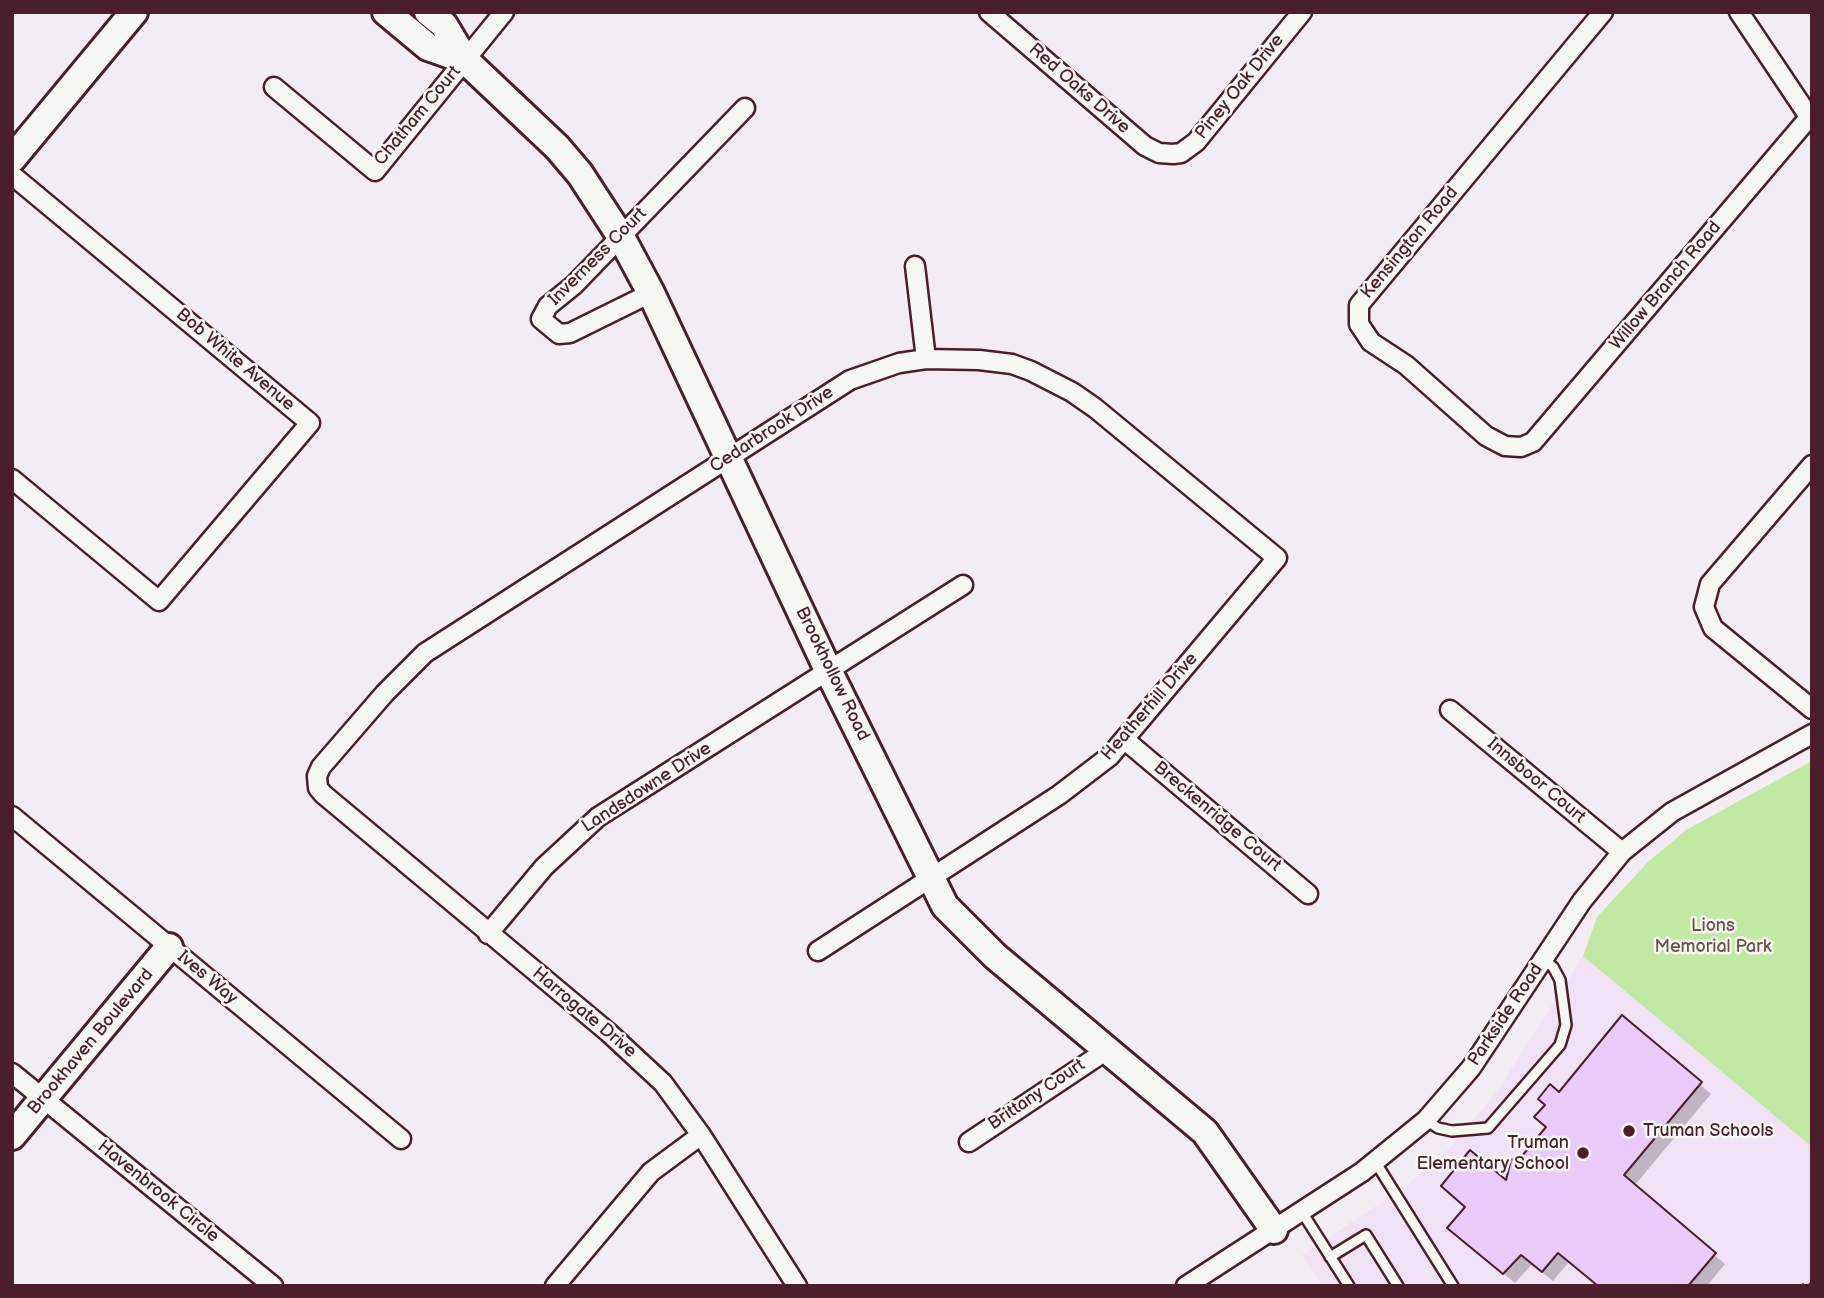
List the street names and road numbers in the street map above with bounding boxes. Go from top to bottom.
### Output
street label: Piney Oak Drive [1191,30,1289,144]
street label: Red Oaks Drive [1024,39,1134,139]
street label: Chatham Court [370,62,466,170]
street label: Kensington Road [1357,183,1463,303]
street label: Inverness Court [544,203,652,311]
street label: Willow Branch Road [1606,217,1726,355]
street label: Bob White Avenue [171,304,299,416]
street label: Cedarbrook Drive [706,382,838,478]
street label: Brookhollow Road [790,603,874,745]
street label: Heatherhill Drive [1097,649,1203,765]
street label: Innsboor Court [1482,734,1590,828]
street label: Landsdowne Drive [578,738,716,838]
street label: Breckenridge Court [1149,757,1285,877]
street label: Ives Way [172,947,242,1009]
street label: Parkside Road [1464,960,1548,1070]
street label: Harrogate Drive [527,963,641,1063]
street label: Brookhaven Boulevard [24,965,158,1119]
street label: Brittany Court [985,1055,1089,1135]
street label: Havenbrook Circle [93,1136,223,1248]

